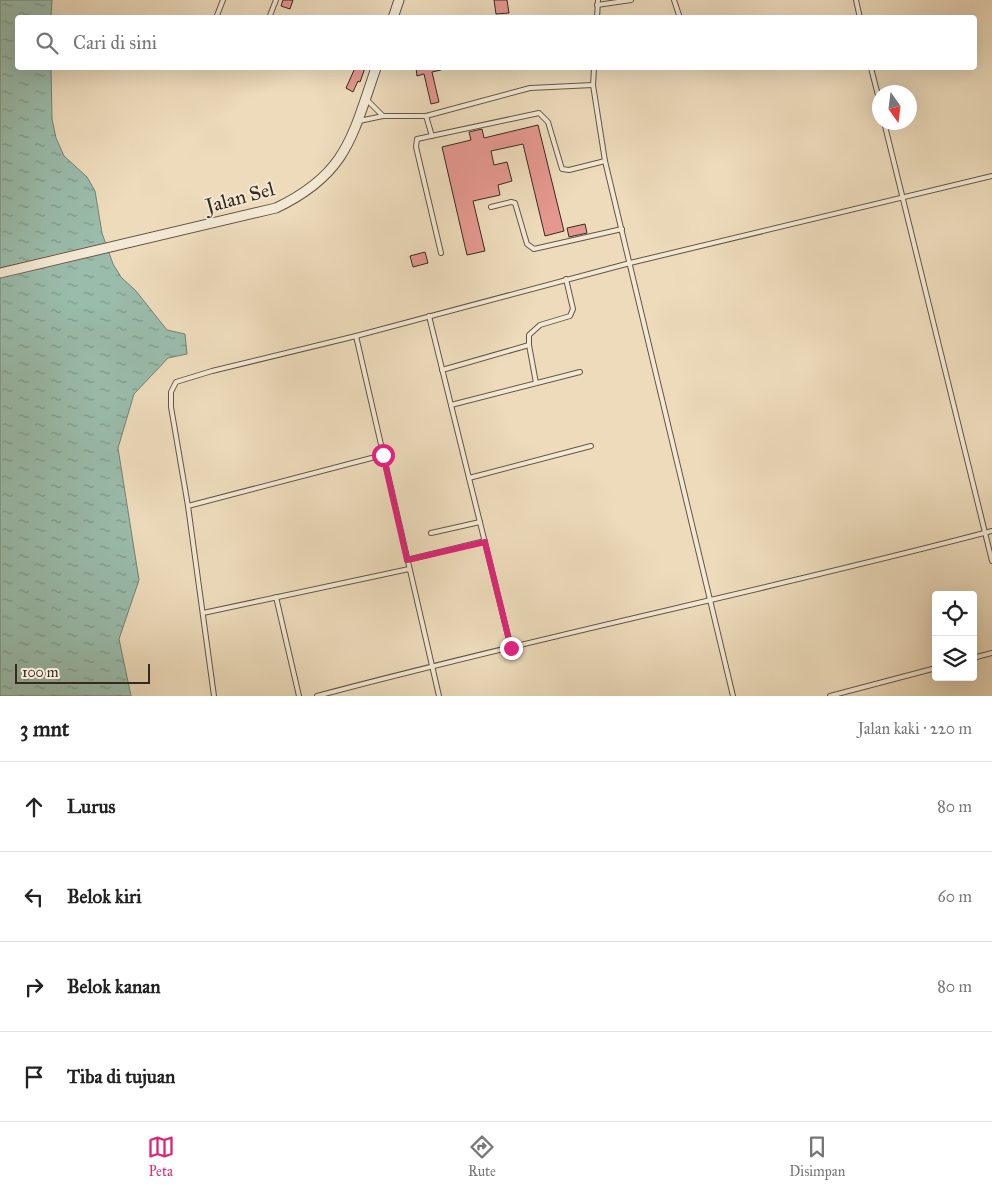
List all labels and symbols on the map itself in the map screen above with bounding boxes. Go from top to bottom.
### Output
north arrow [872,85,917,130]
street label: Jalan Sel [201,176,278,219]
route start [372,444,395,467]
route end [500,637,523,660]
scale bar [15,661,150,684]

